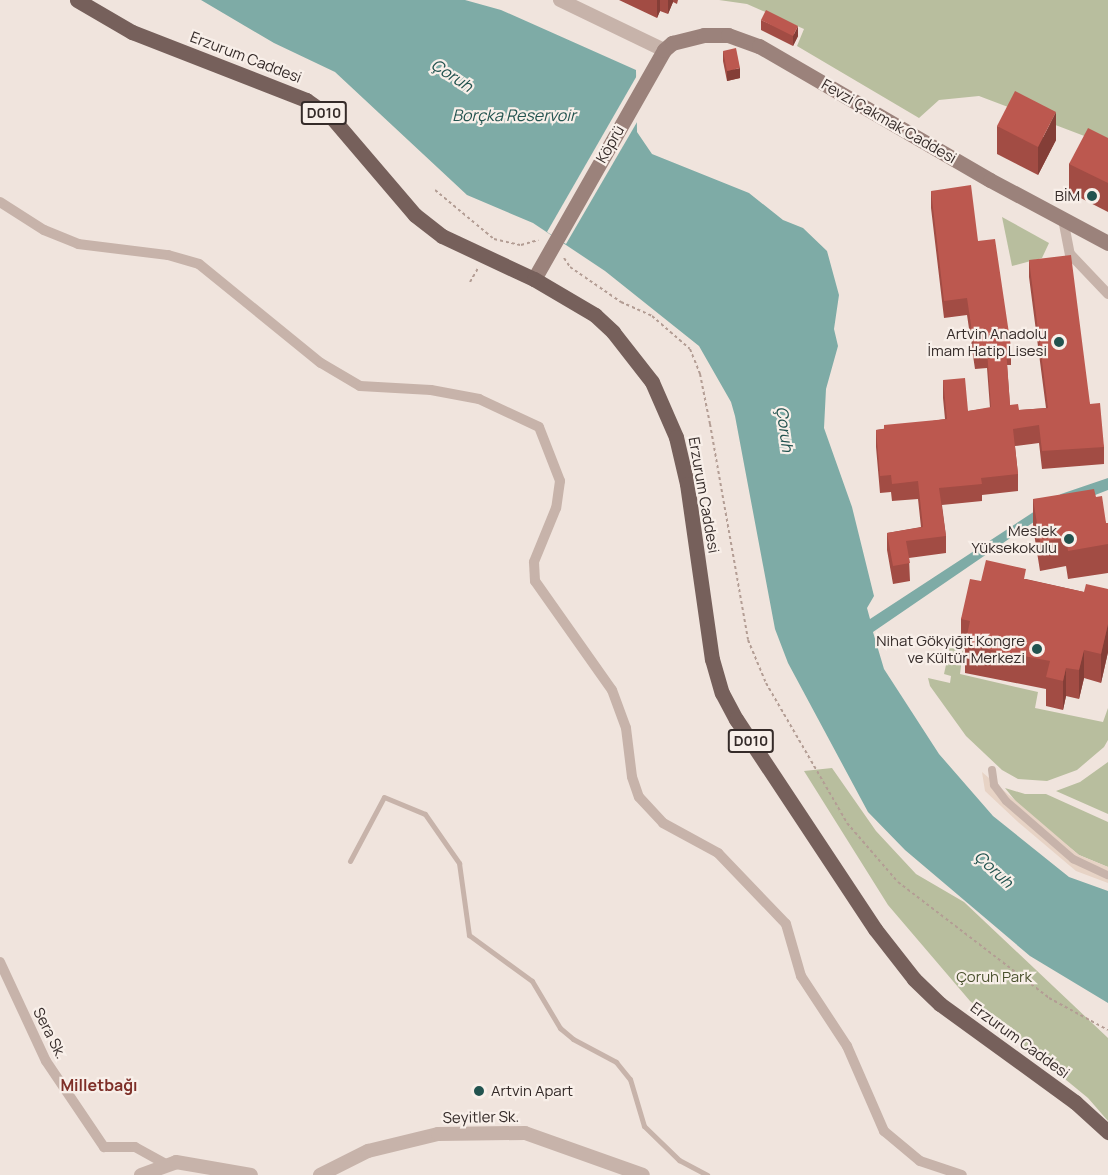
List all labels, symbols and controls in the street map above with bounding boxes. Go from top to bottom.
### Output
street label: Erzurum Caddesi [188,27,304,87]
water label: Çoruh [428,55,476,95]
street label: Fevzi Çakmak Caddesi [818,75,960,167]
road number: D010 [300,102,348,124]
water label: Borçka Reservoir [452,105,576,125]
street label: Köprü [592,122,628,166]
place label: BİM [1055,187,1080,205]
marker: BİM [1085,189,1099,203]
place label: Artvin Anadolu İmam Hatip Lisesi [928,324,1047,359]
marker: Artvin Anadolu İmam Hatip Lisesi [1052,335,1066,349]
water label: Çoruh [772,405,798,453]
street label: Erzurum Caddesi [685,435,723,555]
place label: Meslek Yüksekokulu [971,521,1057,556]
marker: Meslek Yüksekokulu [1062,532,1076,546]
place label: Nihat Gökyiğit Kongre ve Kültür Merkezi [876,631,1025,666]
marker: Nihat Gökyiğit Kongre ve Kültür Merkezi [1030,642,1044,656]
road number: D010 [727,730,775,752]
water label: Çoruh [971,846,1017,892]
park label: Çoruh Park [956,968,1032,986]
street label: Erzurum Caddesi [967,998,1073,1082]
street label: Sera Sk. [30,1004,70,1062]
district label: Milletbağı [60,1075,138,1095]
place label: Artvin Apart [491,1082,573,1100]
marker: Artvin Apart [472,1084,486,1098]
street label: Seyitler Sk. [443,1107,519,1127]

